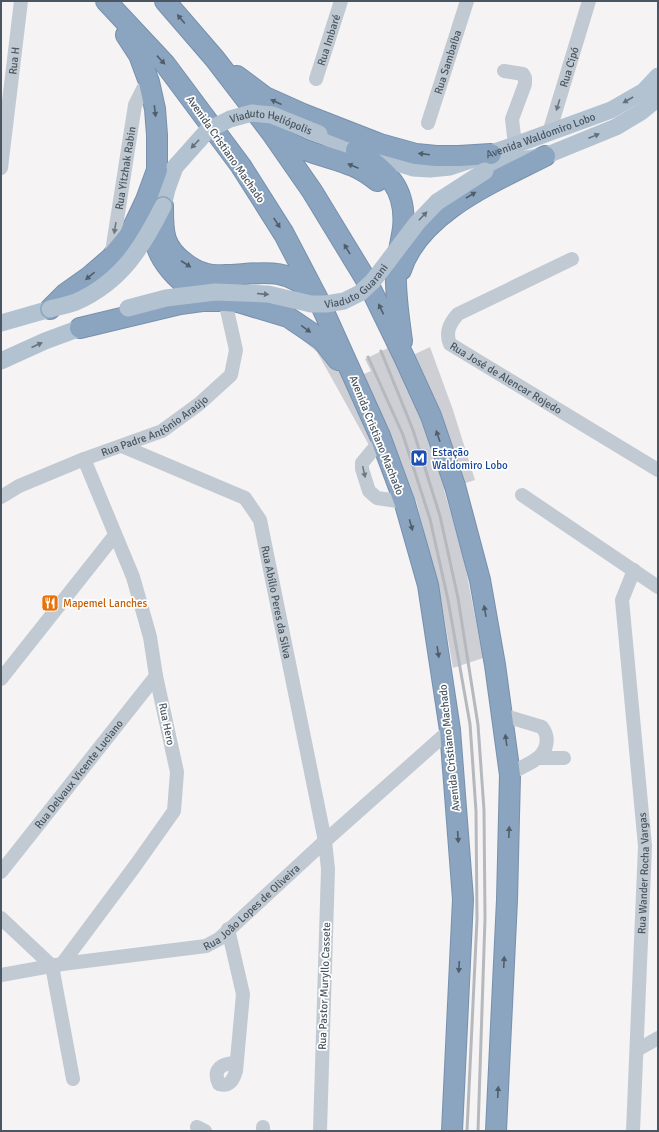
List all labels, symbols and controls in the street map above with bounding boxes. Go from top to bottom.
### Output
street label: Rua Imbaré [315,13,343,67]
one-way arrow [176,14,185,25]
street label: Rua Sambaíba [432,28,464,96]
street label: Rua Cipó [557,45,582,89]
street label: Rua H [6,46,22,75]
one-way arrow [156,55,166,65]
street label: Avenida Cristiano Machado [184,93,268,206]
one-way arrow [623,96,633,104]
one-way arrow [270,99,281,105]
one-way arrow [555,100,561,112]
one-way arrow [152,105,158,117]
street label: Viaduto Heliópolis [228,107,314,138]
street label: Avenida Waldomiro Lobo [484,110,597,161]
street label: Rua Yitzhak Rabin [113,126,139,211]
one-way arrow [588,132,600,138]
one-way arrow [190,139,200,149]
one-way arrow [418,151,430,158]
one-way arrow [347,163,359,169]
one-way arrow [466,191,476,199]
one-way arrow [418,211,428,221]
one-way arrow [273,218,281,228]
one-way arrow [112,221,118,234]
one-way arrow [344,243,351,255]
one-way arrow [181,260,192,268]
street label: Viaduto Guarani [323,261,391,311]
one-way arrow [85,271,96,280]
one-way arrow [257,290,269,297]
one-way arrow [378,304,384,315]
one-way arrow [301,325,312,333]
street label: Rua José de Alencar Rojedo [447,339,564,417]
one-way arrow [31,342,42,348]
street label: Avenida Cristiano Machado [347,374,407,497]
street label: Rua Padre Antônio Araújo [99,393,211,459]
one-way arrow [435,429,441,441]
place label: Estação Waldomiro Lobo [432,446,508,472]
metro station icon: Estação Waldomiro Lobo [409,448,429,468]
one-way arrow [361,466,367,478]
one-way arrow [408,520,414,532]
street label: Rua Abílio Peres da Silva [258,545,294,660]
restaurant icon: Mapemel Lanches [40,593,60,613]
place label: Mapemel Lanches [63,597,148,610]
one-way arrow [482,605,488,617]
one-way arrow [435,646,441,658]
street label: Avenida Cristiano Machado [436,683,463,812]
street label: Rua Hero [156,702,177,747]
street label: Rua Delvaux Vicente Luciano [32,717,126,831]
one-way arrow [503,734,509,746]
street label: Rua Wander Rocha Vargas [635,812,652,934]
one-way arrow [506,825,512,838]
one-way arrow [454,831,461,843]
street label: Rua João Lopes de Oliveira [201,861,303,953]
street label: Rua Pastor Muryllo Cassete [316,922,333,1050]
one-way arrow [501,956,508,968]
one-way arrow [456,961,463,973]
one-way arrow [495,1086,502,1098]

